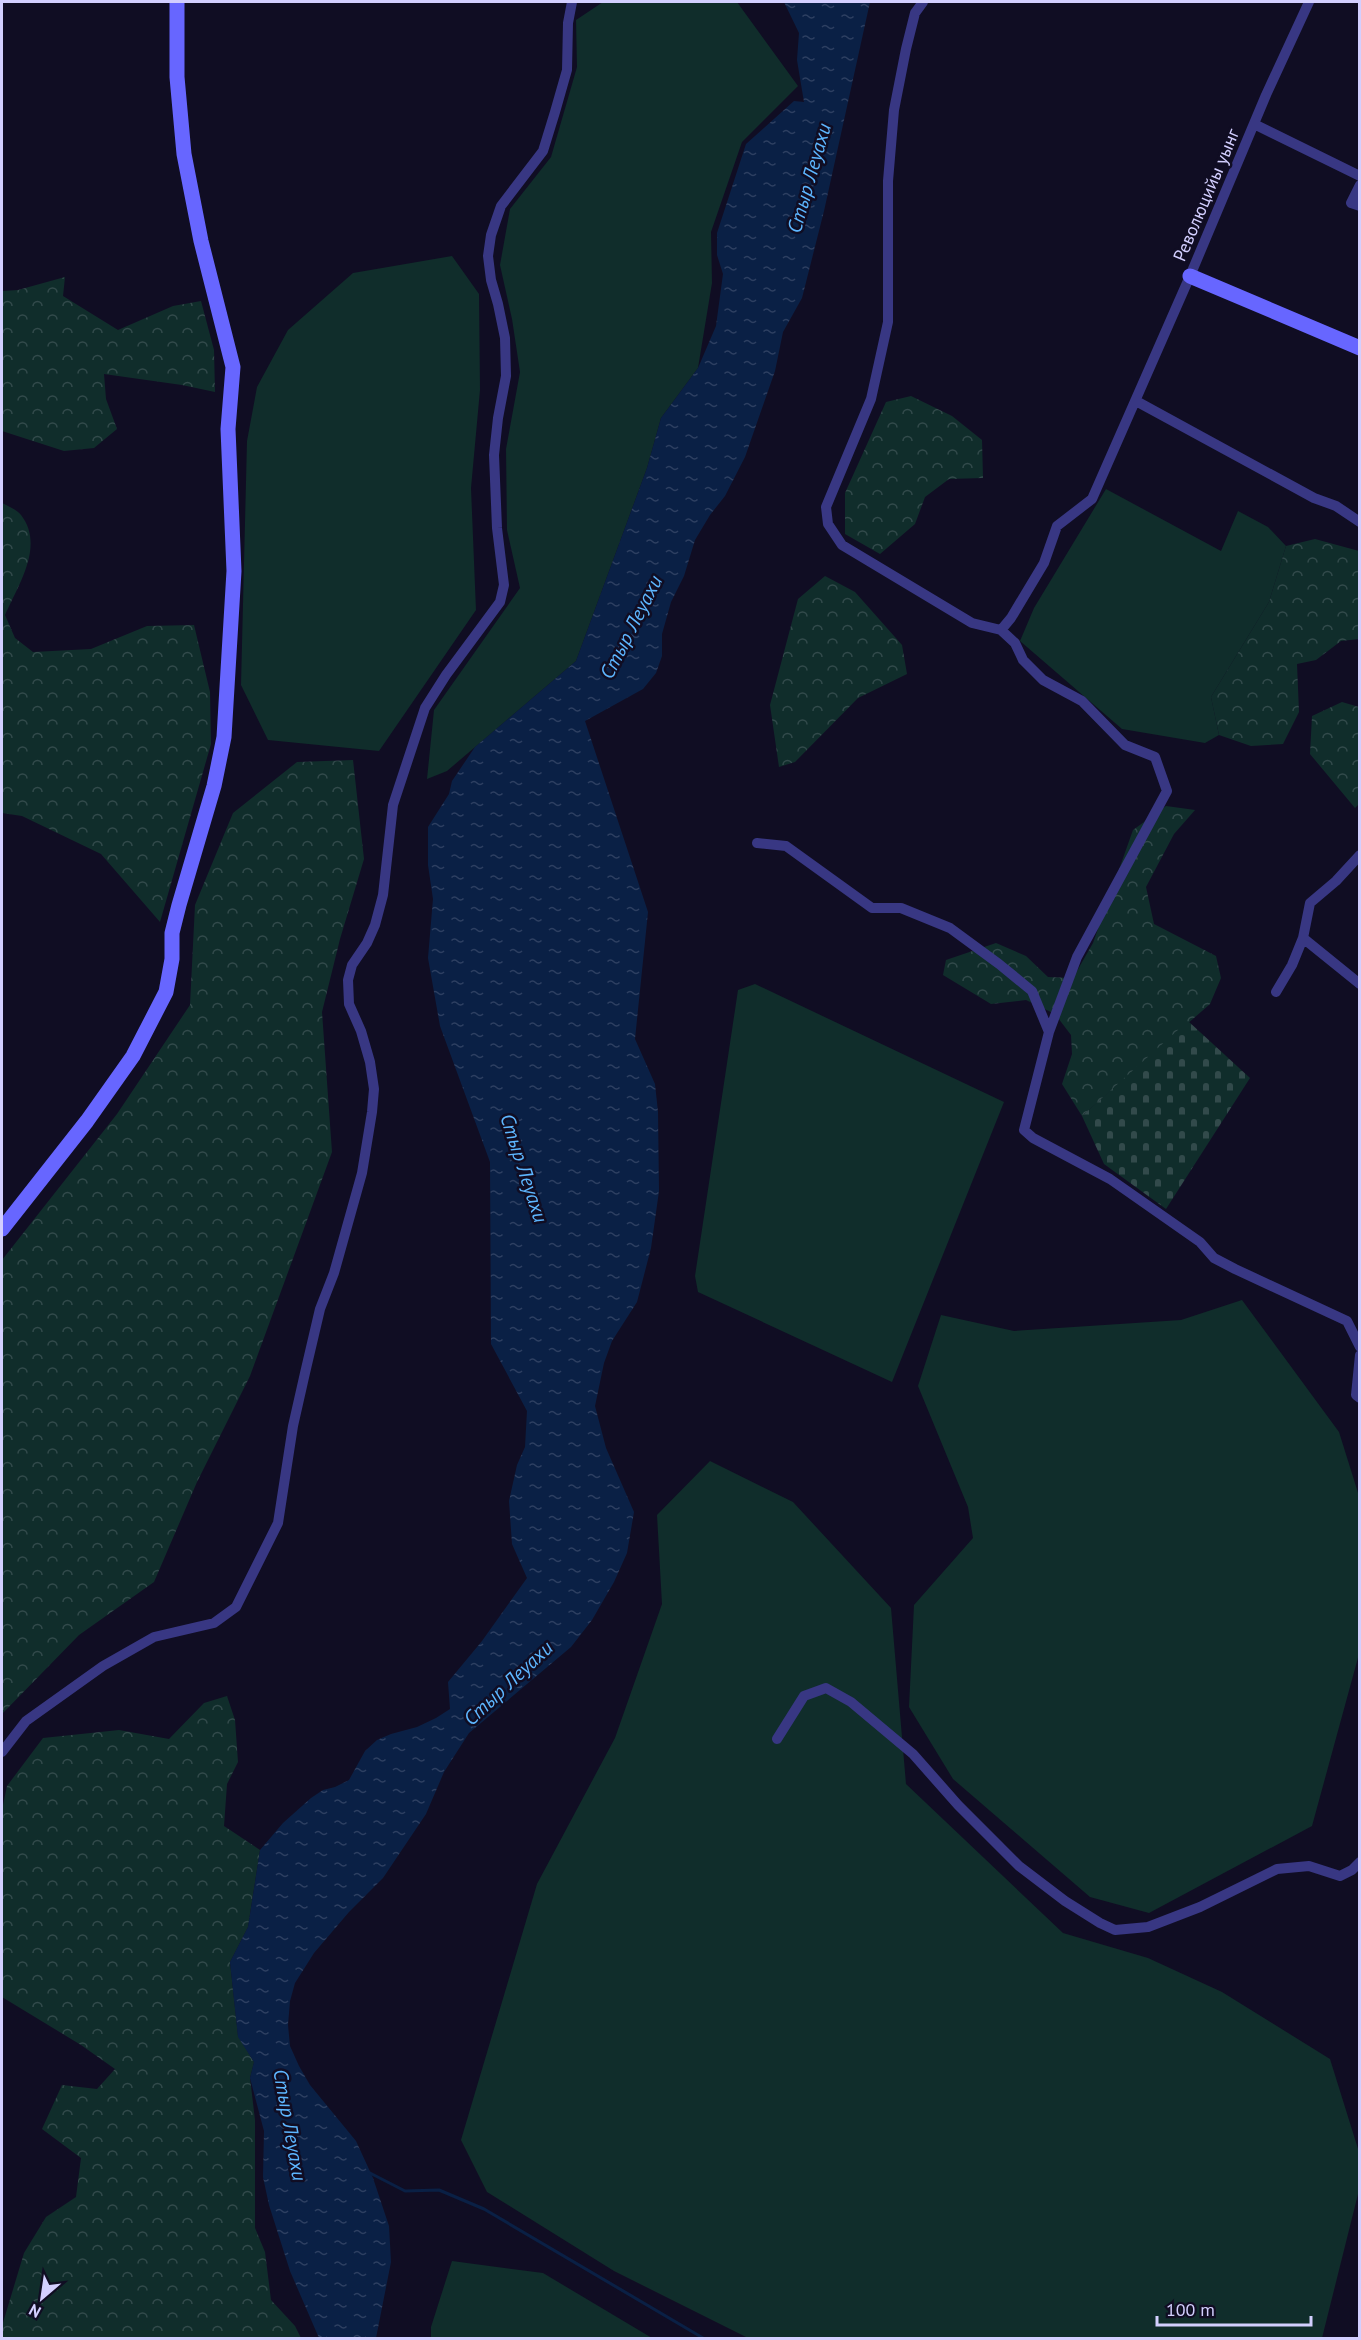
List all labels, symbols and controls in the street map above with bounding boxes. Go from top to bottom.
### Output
water label: Стыр Леуахи [781,120,837,236]
street label: Революцийы уынг [1168,125,1244,265]
water label: Стыр Леуахи [594,571,668,683]
water label: Стыр Леуахи [494,1110,554,1226]
water label: Стыр Леуахи [458,1635,558,1731]
water label: Стыр Леуахи [267,2067,313,2183]
north arrow [12,2268,72,2328]
scale bar [1157,2289,1312,2327]
text: 100 m [1166,2298,1215,2321]
text: N [25,2300,44,2322]

